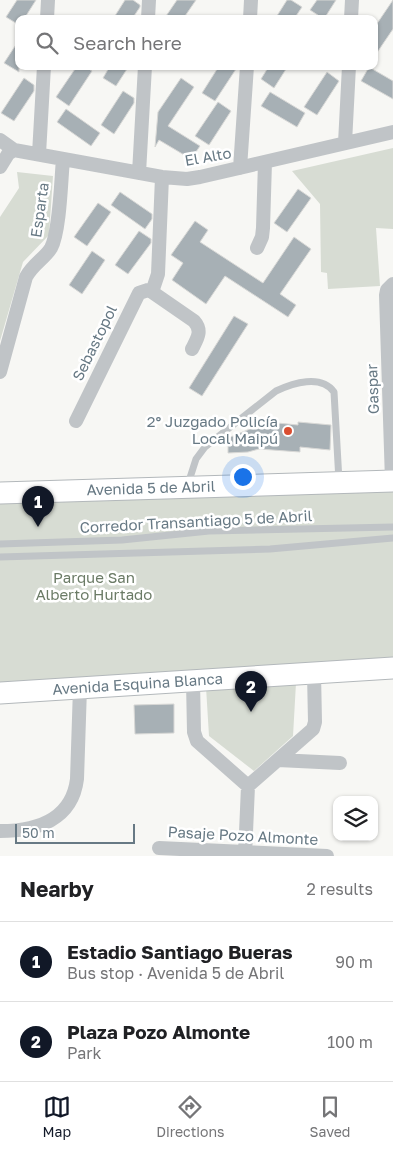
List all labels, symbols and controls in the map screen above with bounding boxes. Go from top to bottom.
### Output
search box [15,15,378,70]
icon: search [33,29,61,57]
text: Search here [73,31,182,54]
street label: El Alto [183,143,233,169]
street label: Esparta [26,181,52,239]
street label: Sebastopol [68,302,120,383]
street label: Gaspar [362,363,382,415]
place label: 2° Juzgado Policía Local Maipú [147,412,278,447]
marker: 2° Juzgado Policía Local Maipú [282,425,294,437]
your location [230,464,256,490]
street label: Avenida 5 de Abril [86,476,216,498]
pin: 1 [22,486,54,527]
street label: Corredor Transantiago 5 de Abril [79,506,313,536]
park label: Parque San Alberto Hurtado [36,568,152,603]
street label: Avenida Esquina Blanca [52,669,224,698]
pin: 2 [235,671,267,712]
map controls [333,796,378,841]
button: layers [333,796,378,841]
scale bar [15,821,135,844]
street label: Pasaje Pozo Almonte [167,822,319,848]
text: 50 m [22,824,55,841]
text: Nearby [20,876,94,902]
text: 2 results [307,879,373,899]
text: Estadio Santiago Bueras [67,940,293,963]
text: 1 [32,952,40,972]
text: 90 m [335,952,373,972]
text: Bus stop · Avenida 5 de Abril [67,963,284,983]
text: Plaza Pozo Almonte [67,1020,250,1043]
text: 2 [31,1032,41,1052]
text: 100 m [327,1032,373,1052]
text: Park [67,1043,102,1063]
tab: Map [43,1093,71,1140]
tab: Directions [156,1093,225,1140]
tab: Saved [310,1093,350,1140]

